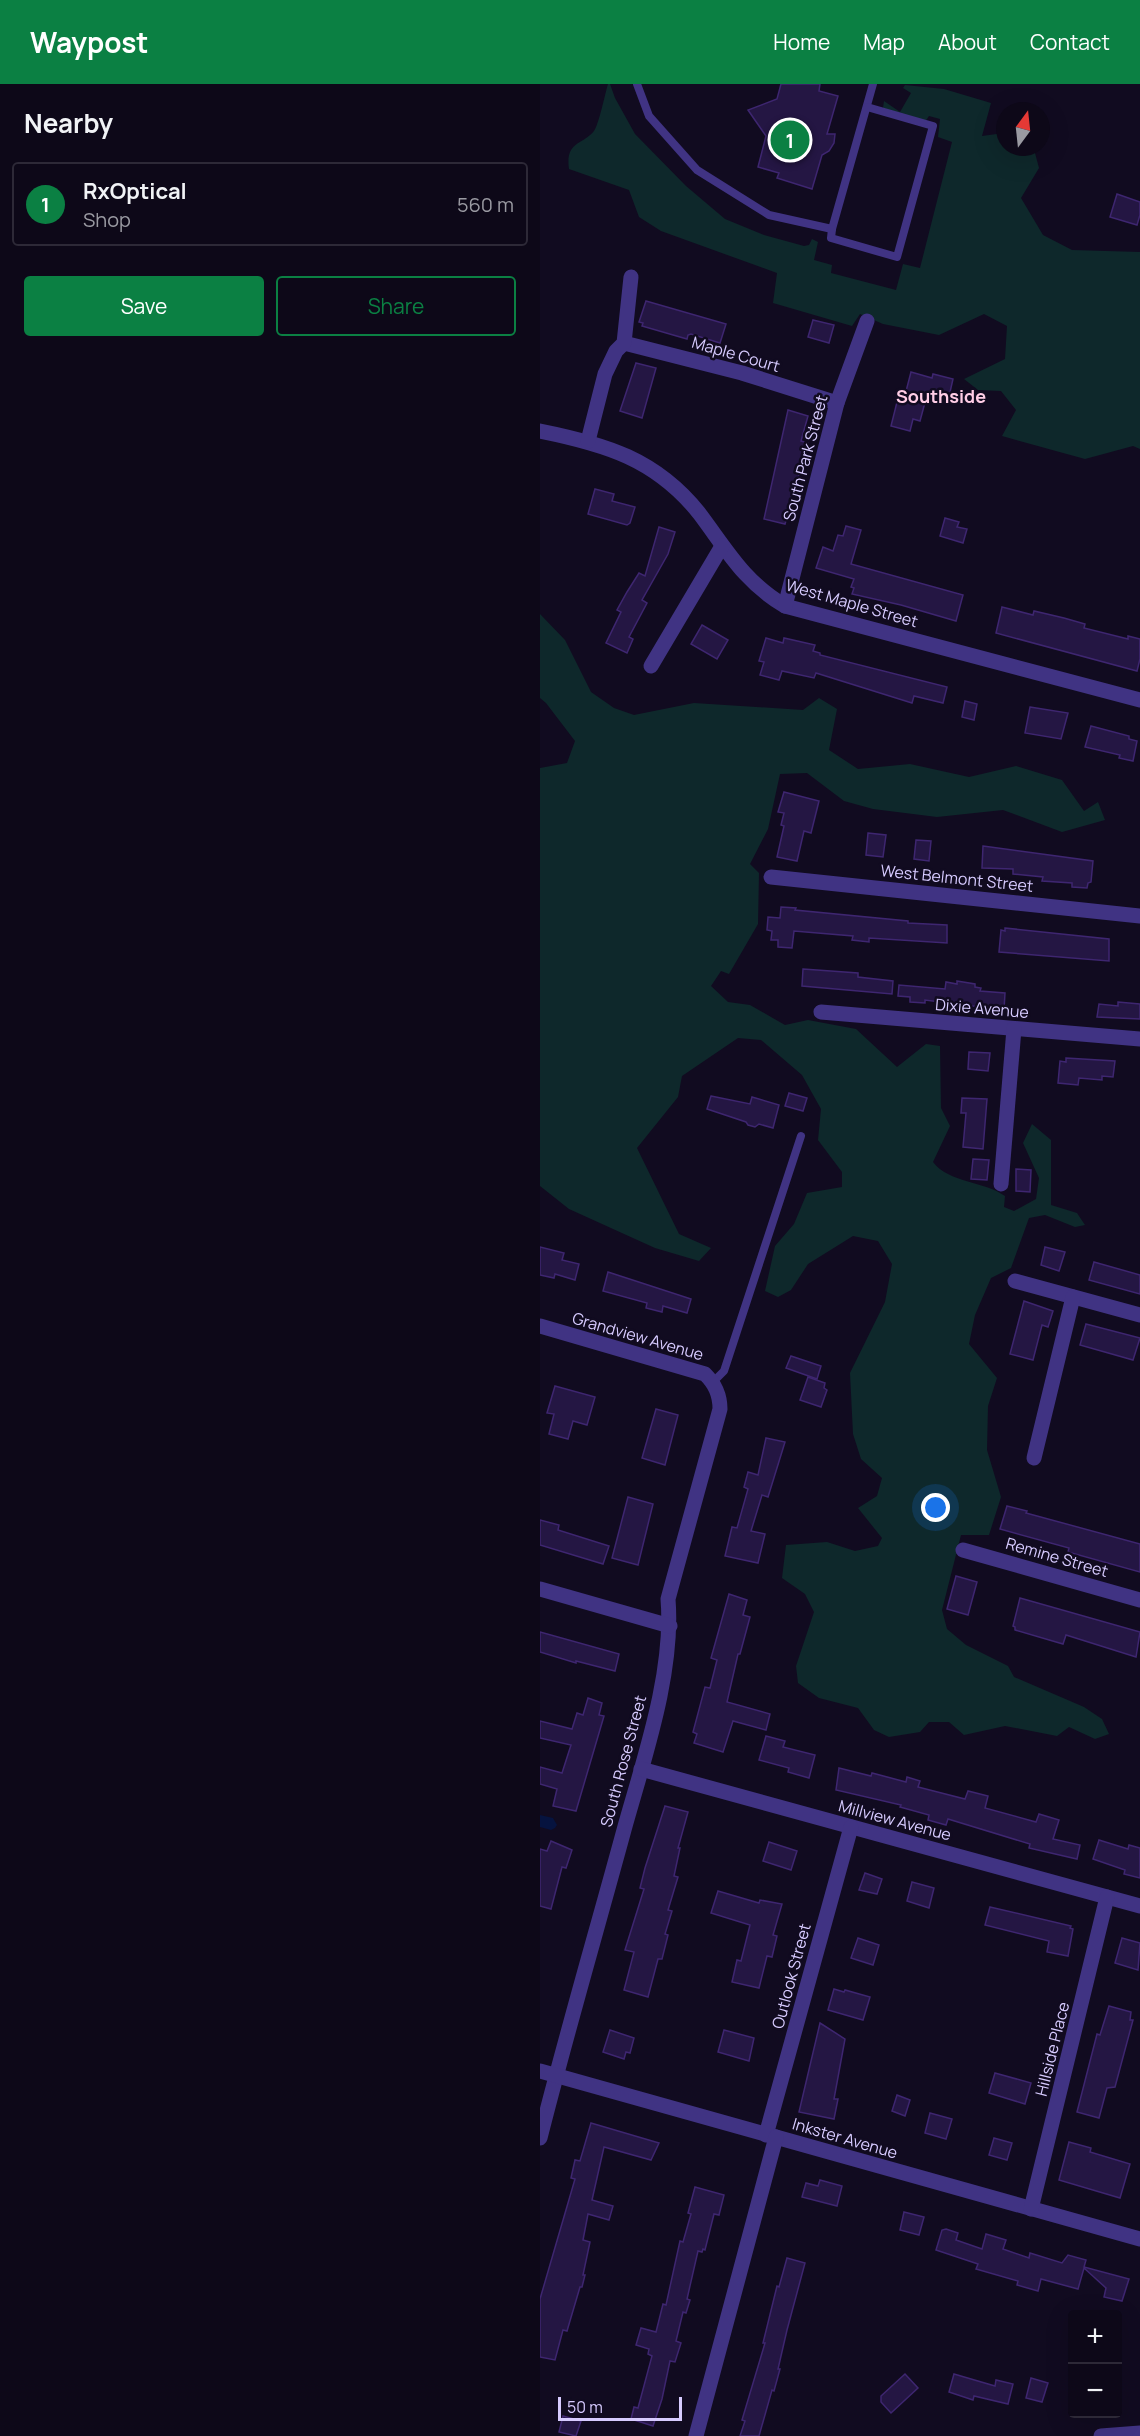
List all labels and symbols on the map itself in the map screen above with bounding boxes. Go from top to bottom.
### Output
north arrow [996,102,1050,156]
pin: 1 [770,118,810,162]
street label: Maple Court [689,331,783,377]
district label: Southside [896,384,986,408]
street label: South Park Street [778,392,832,524]
street label: West Maple Street [783,574,921,632]
street label: West Belmont Street [880,859,1034,897]
street label: Dixie Avenue [934,993,1030,1023]
street label: Grandview Avenue [570,1307,706,1365]
your location [921,1493,950,1522]
street label: Remine Street [1003,1532,1111,1582]
street label: South Rose Street [595,1693,651,1829]
street label: Millview Avenue [836,1794,954,1846]
street label: Outlook Street [766,1921,816,2031]
street label: Hillside Place [1030,1999,1074,2099]
street label: Inkster Avenue [790,2112,900,2164]
scale bar [558,2394,682,2422]

